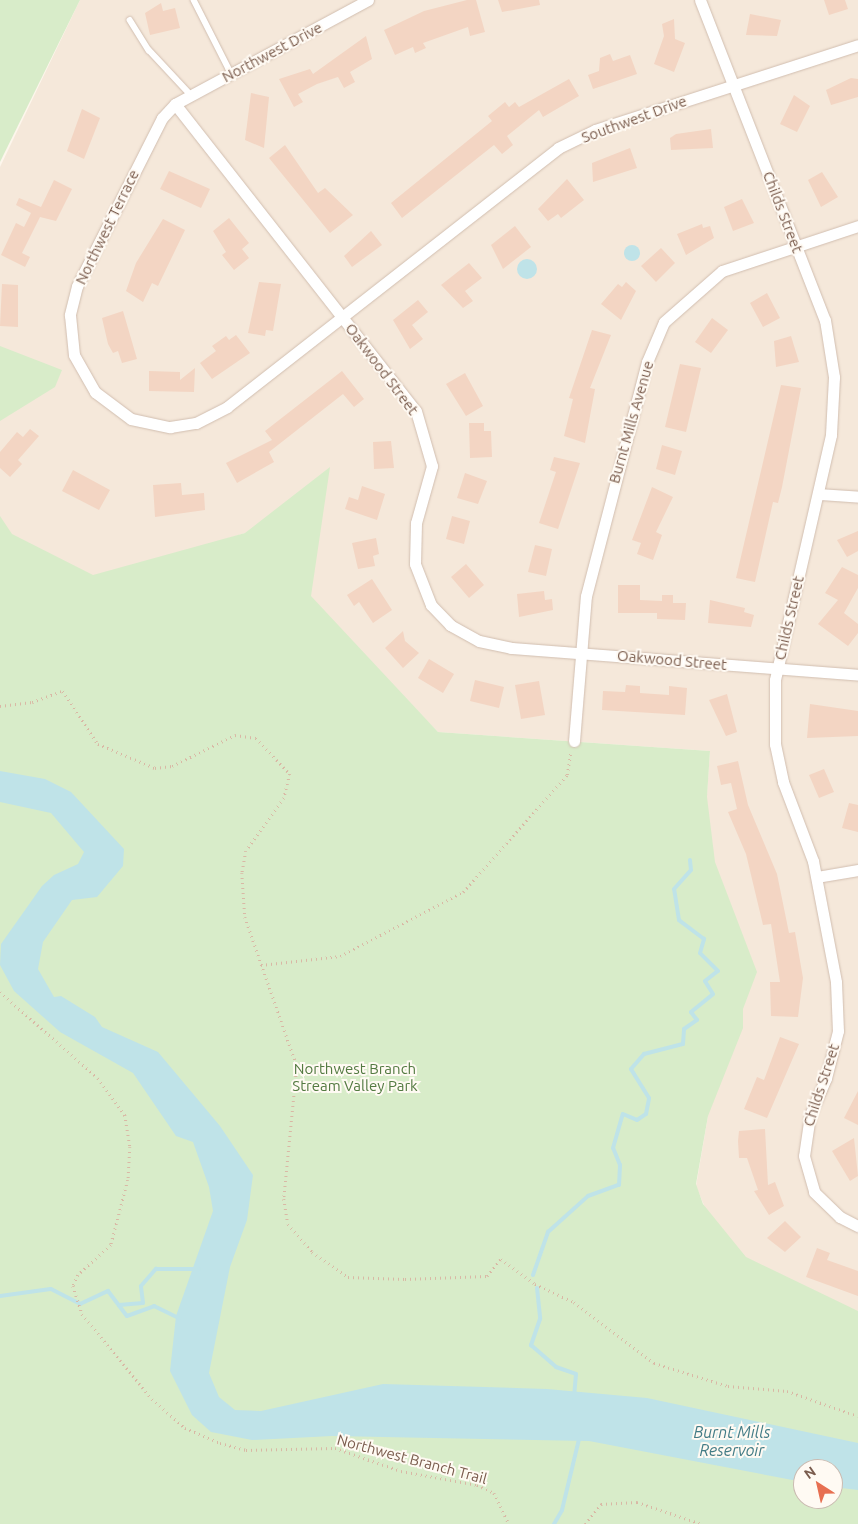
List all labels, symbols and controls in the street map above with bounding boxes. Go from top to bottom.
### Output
street label: Northwest Drive [219,18,325,86]
street label: Southwest Drive [579,92,689,146]
street label: Northwest Terrace [71,167,143,287]
street label: Childs Street [759,169,807,255]
street label: Oakwood Street [342,320,422,418]
street label: Burnt Mills Avenue [605,359,657,485]
street label: Childs Street [771,574,807,662]
street label: Oakwood Street [616,646,728,674]
street label: Childs Street [799,1041,843,1129]
park label: Northwest Branch Stream Valley Park [292,1059,418,1094]
water label: Burnt Mills Reservoir [694,1422,770,1460]
street label: Northwest Branch Trail [335,1430,489,1488]
north arrow [793,1459,843,1509]
text: N [801,1463,819,1482]

